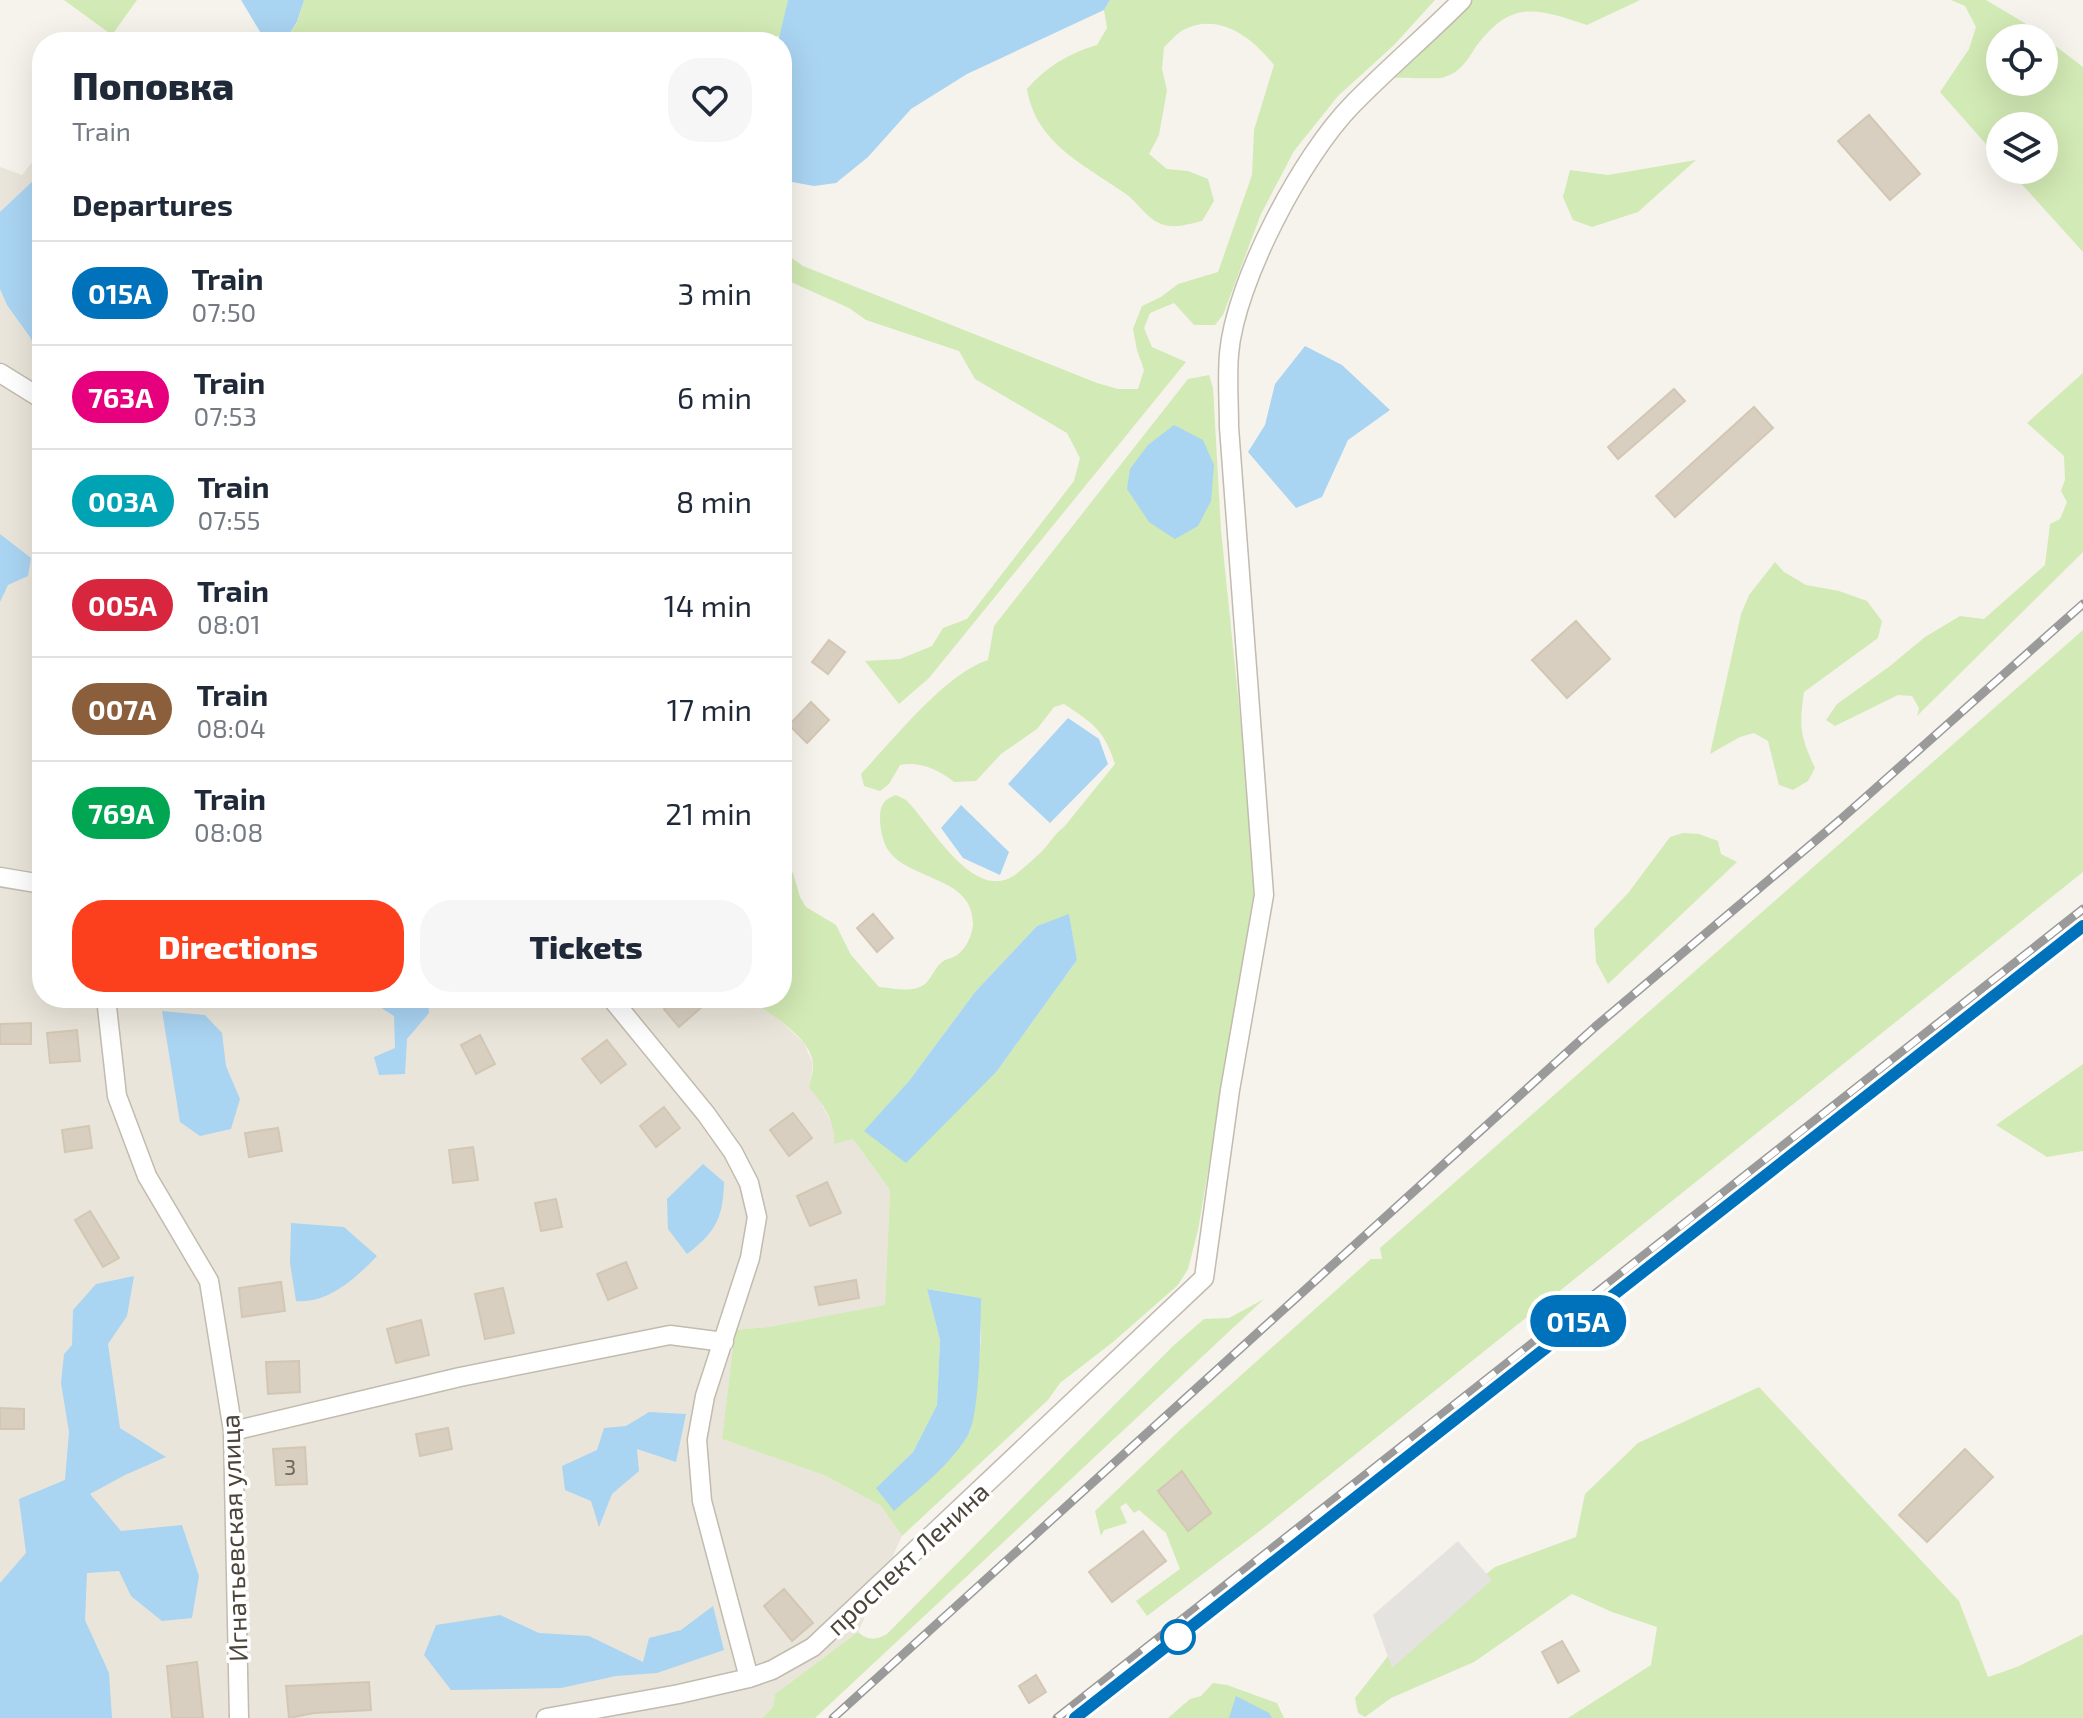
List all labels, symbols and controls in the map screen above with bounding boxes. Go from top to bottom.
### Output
map controls [1986,24,2058,184]
button: locate [1986,24,2058,96]
button: heart [668,58,752,142]
text: Поповка [72,62,234,108]
button: layers [1986,112,2058,184]
text: Train [72,115,131,146]
text: Departures [72,186,233,222]
text: Train [192,260,263,296]
text: 3 min [677,275,752,311]
text: 015А [88,276,152,310]
text: 07:50 [192,296,256,327]
text: Train [193,364,265,400]
text: 6 min [677,379,752,415]
text: 763А [88,380,153,414]
text: 07:53 [193,400,257,431]
text: Train [198,468,269,504]
text: 8 min [676,483,752,519]
text: 003А [88,484,158,518]
text: 07:55 [198,504,261,535]
text: Train [197,572,269,608]
text: 14 min [664,587,752,623]
text: 005А [88,588,157,622]
text: 08:01 [197,608,261,639]
text: Train [196,676,268,712]
text: 17 min [667,691,752,727]
text: 007А [88,692,156,726]
text: 08:04 [196,712,266,743]
text: Train [194,780,266,816]
text: 21 min [665,795,752,831]
text: 769А [88,796,154,830]
text: 08:08 [194,816,263,847]
button: Directions [72,900,404,992]
button: Tickets [420,900,752,992]
line badge: 015А [1522,1295,1634,1347]
text: 015А [1546,1304,1610,1338]
street label: Игнатьевская улица [213,1414,254,1662]
house number: 3 [284,1453,296,1479]
street label: проспект Ленина [820,1475,994,1641]
unlabelled marker [1161,1620,1195,1654]

